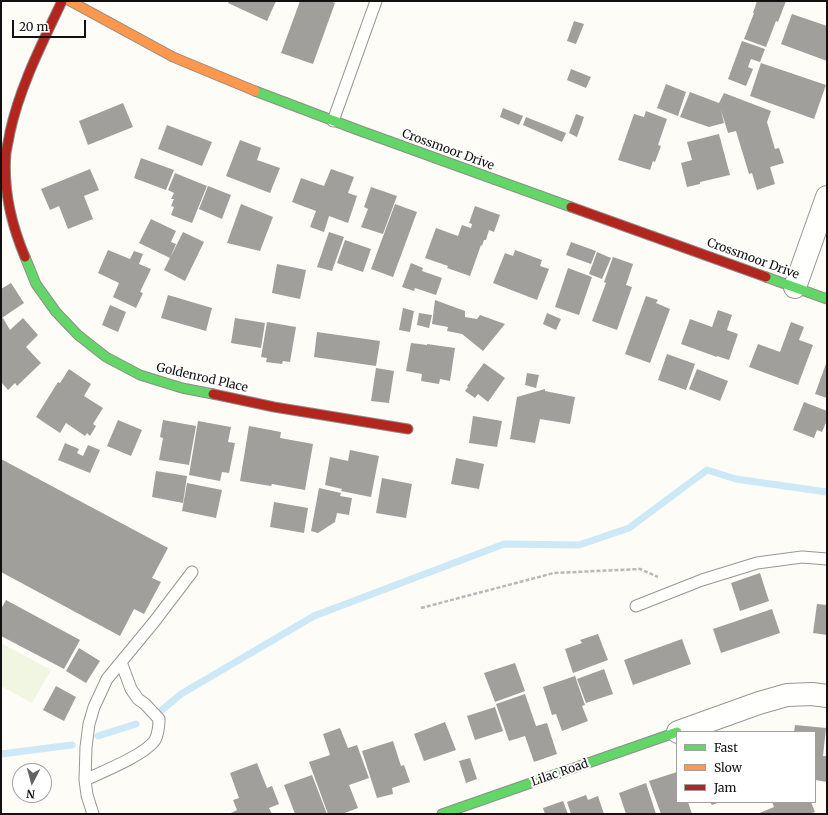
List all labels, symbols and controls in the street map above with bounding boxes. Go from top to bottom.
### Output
scale bar [14,12,88,38]
text: 20 m [19,19,48,34]
street label: Crossmoor Drive [400,127,496,173]
street label: Crossmoor Drive [705,236,801,282]
street label: Goldenrod Place [155,360,249,396]
legend [676,731,816,803]
text: Fast [714,740,738,755]
street label: Lilac Road [530,757,590,789]
text: Slow [714,760,742,775]
north arrow [12,763,52,803]
text: Jam [714,780,736,795]
text: N [26,787,36,801]

